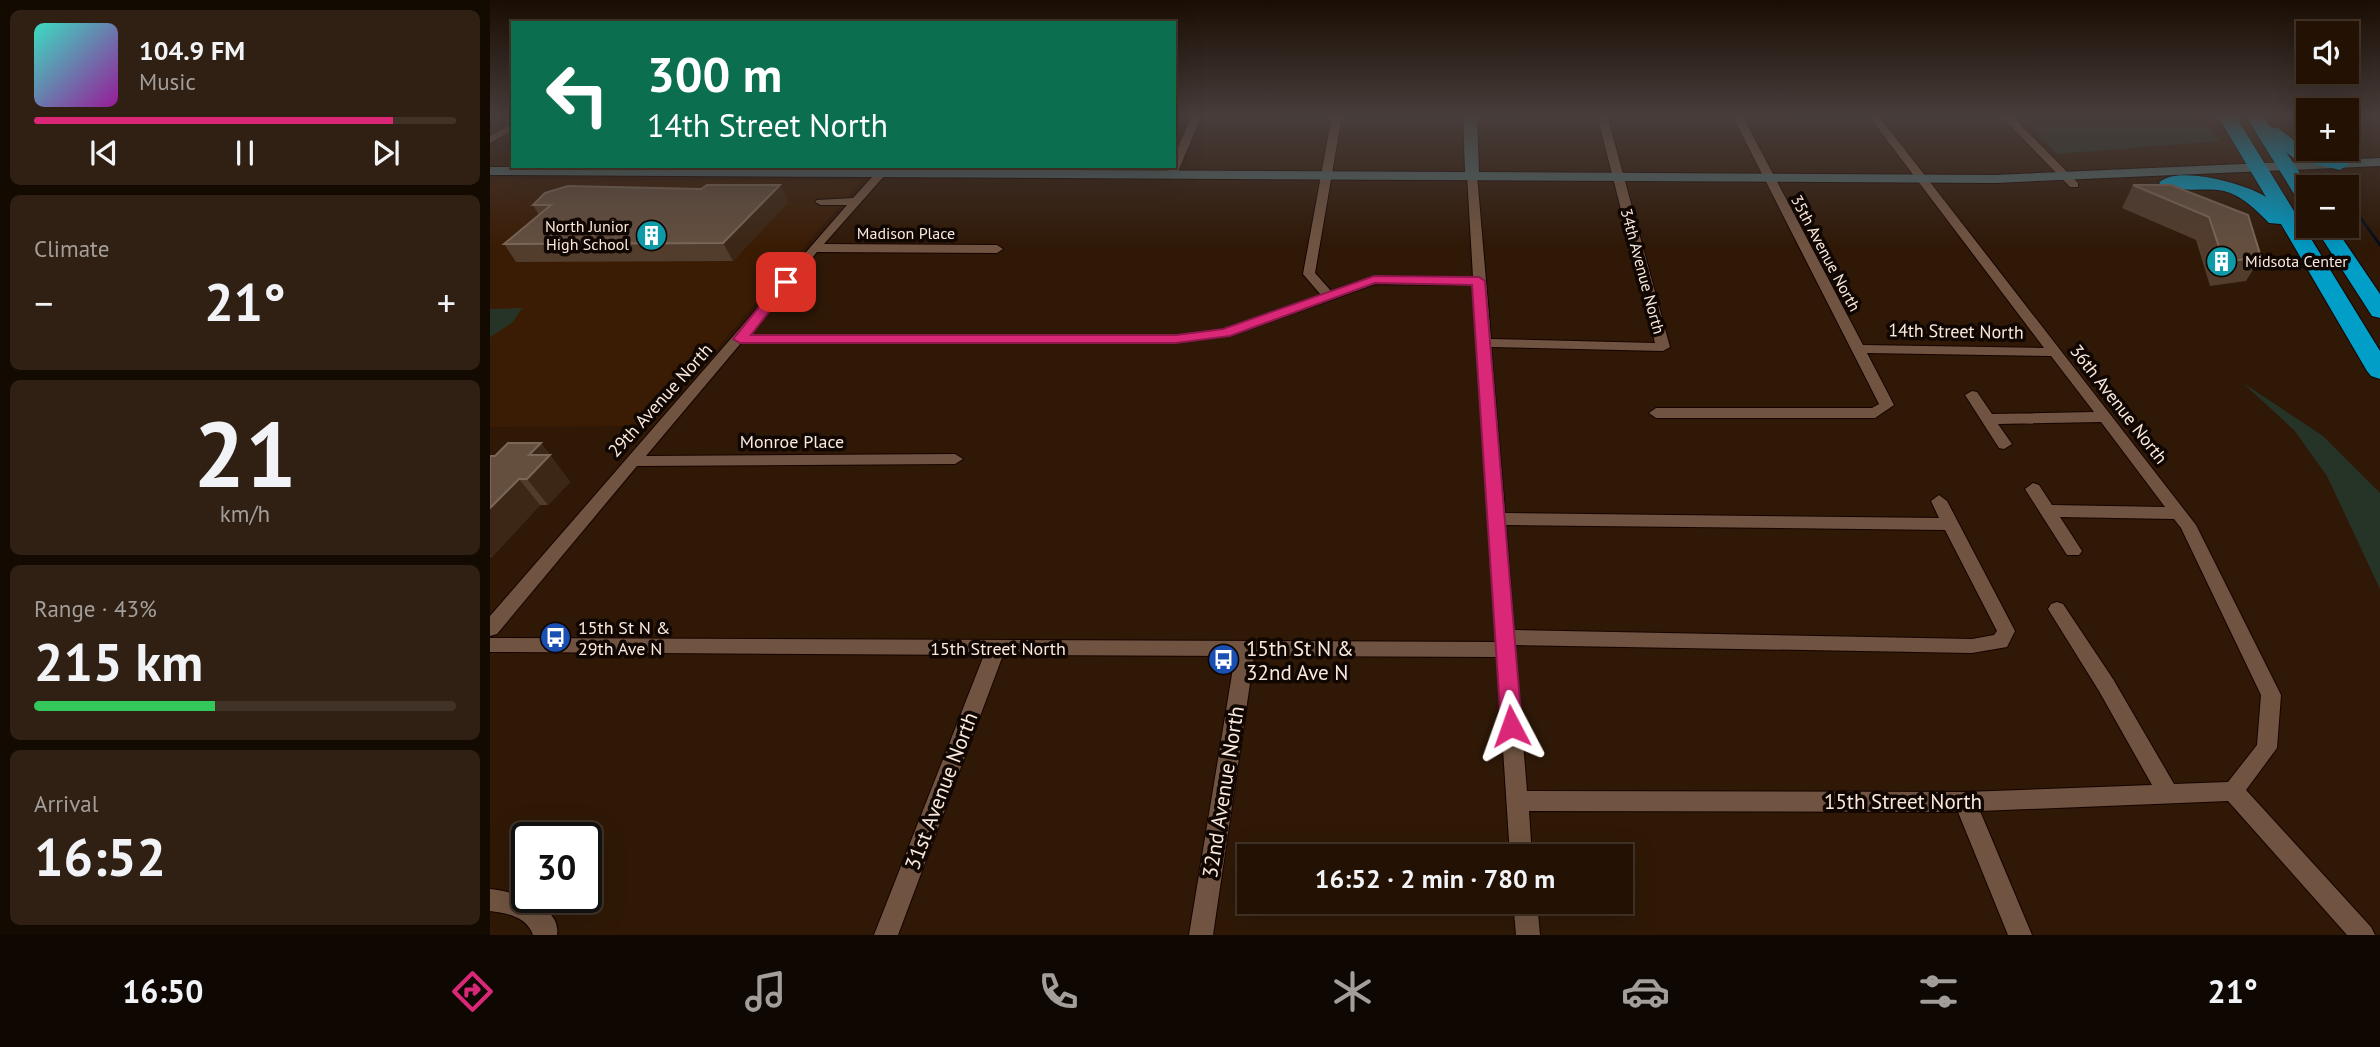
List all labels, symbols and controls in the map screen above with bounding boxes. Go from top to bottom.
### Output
map controls [2296,21,2359,238]
button: sound [2296,21,2359,84]
text: 104.9 FM [139,34,245,67]
text: 300 m [647,42,782,106]
icon: left [532,49,623,140]
text: Music [139,67,196,96]
button: + [2296,98,2359,161]
text: 14th Street North [647,104,888,146]
icon: previous [85,134,123,172]
icon: pause [226,134,264,172]
icon: next [367,134,405,172]
button: − [2296,175,2359,238]
street label: 35th Avenue North [1787,191,1865,315]
street label: 34th Avenue North [1617,206,1669,336]
place label: North Junior High School [545,216,630,254]
building icon: North Junior High School [635,218,669,252]
street label: Madison Place [857,223,955,243]
text: Climate [34,234,109,263]
building icon: Midsota Center [2205,244,2239,278]
place label: Midsota Center [2245,251,2348,271]
pin [756,252,816,312]
icon: arrive [767,263,805,301]
text: 21° [204,268,286,335]
text: − [34,278,53,327]
text: + [437,278,456,327]
street label: 14th Street North [1888,318,2024,344]
street label: 29th Avenue North [603,338,717,462]
street label: 36th Avenue North [2065,340,2173,468]
text: 21 [193,394,297,512]
street label: Monroe Place [740,430,844,453]
text: km/h [220,499,270,528]
text: Range · 43% [34,594,157,623]
place label: 15th St N & 29th Ave N [578,616,670,660]
bus stop icon: 15th St N & 29th Ave N [538,620,572,654]
text: 215 km [34,628,203,695]
place label: 15th St N & 32nd Ave N [1246,635,1354,686]
street label: 15th Street North [930,637,1066,660]
bus stop icon: 15th St N & 32nd Ave N [1206,643,1240,677]
position arrow [1474,689,1548,763]
street label: 32nd Avenue North [1196,704,1250,880]
street label: 31st Avenue North [899,708,983,874]
street label: 15th Street North [1824,788,1982,815]
text: Arrival [34,789,98,818]
speed limit sign: 30 [511,822,602,913]
text: 16:52 [34,823,166,890]
text: 16:52 · 2 min · 780 m [1315,862,1555,895]
icon: directions [448,967,497,1016]
icon: music [741,967,790,1016]
icon: phone [1034,967,1083,1016]
icon: climate [1328,967,1377,1016]
icon: car [1621,967,1670,1016]
icon: filters [1914,967,1963,1016]
text: 16:50 [122,970,203,1012]
text: 21° [2208,970,2258,1012]

